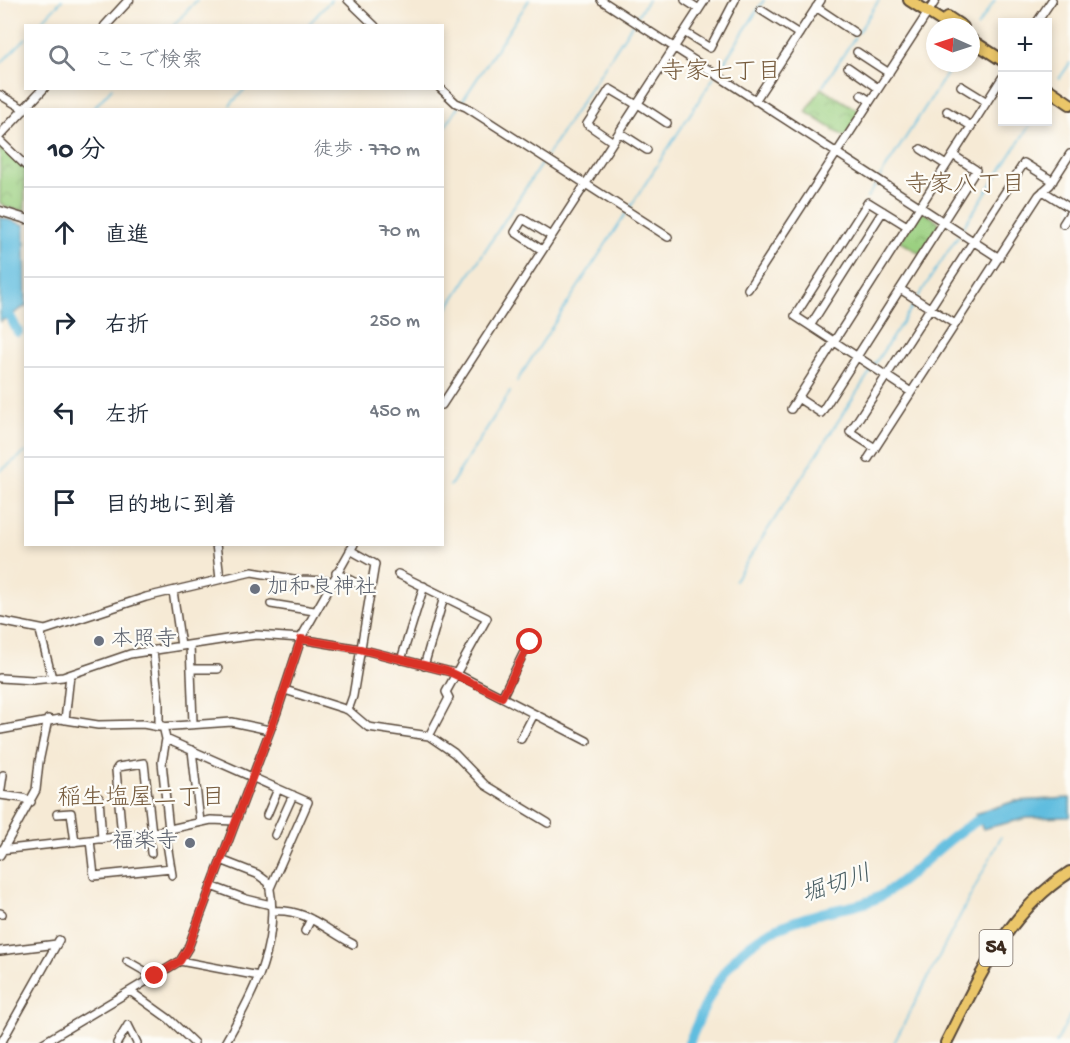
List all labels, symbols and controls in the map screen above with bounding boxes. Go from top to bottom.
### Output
north arrow [926,18,980,72]
map controls [998,18,1052,126]
button: + [998,18,1052,72]
search box [24,24,444,90]
icon: search [45,41,78,74]
text: ここで検索 [93,49,203,75]
district label: 寺家七丁目 [661,58,781,88]
button: − [998,72,1052,126]
text: 10 分 [48,137,105,168]
text: 徒歩 · 770 m [313,140,420,163]
district label: 寺家八丁目 [905,171,1025,201]
icon: ahead [48,216,81,249]
text: 70 m [379,221,420,244]
text: 直進 [105,224,149,250]
icon: right [48,306,81,339]
text: 250 m [369,311,420,334]
text: 右折 [105,314,149,340]
icon: left [48,396,81,429]
text: 450 m [370,401,420,424]
text: 左折 [105,404,149,430]
icon: arrive [48,486,81,519]
text: 目的地に到着 [105,494,237,520]
place label: 加和良神社 [267,575,377,602]
marker: 加和良神社 [248,582,262,596]
place label: 本照寺 [111,627,177,654]
route start [516,628,542,654]
marker: 本照寺 [92,634,106,648]
district label: 稲生塩屋二丁目 [57,784,225,814]
place label: 福楽寺 [112,829,178,856]
marker: 福楽寺 [183,836,197,850]
water label: 堀切川 [798,861,876,911]
road number: 54 [980,930,1012,966]
route end [141,962,167,988]

